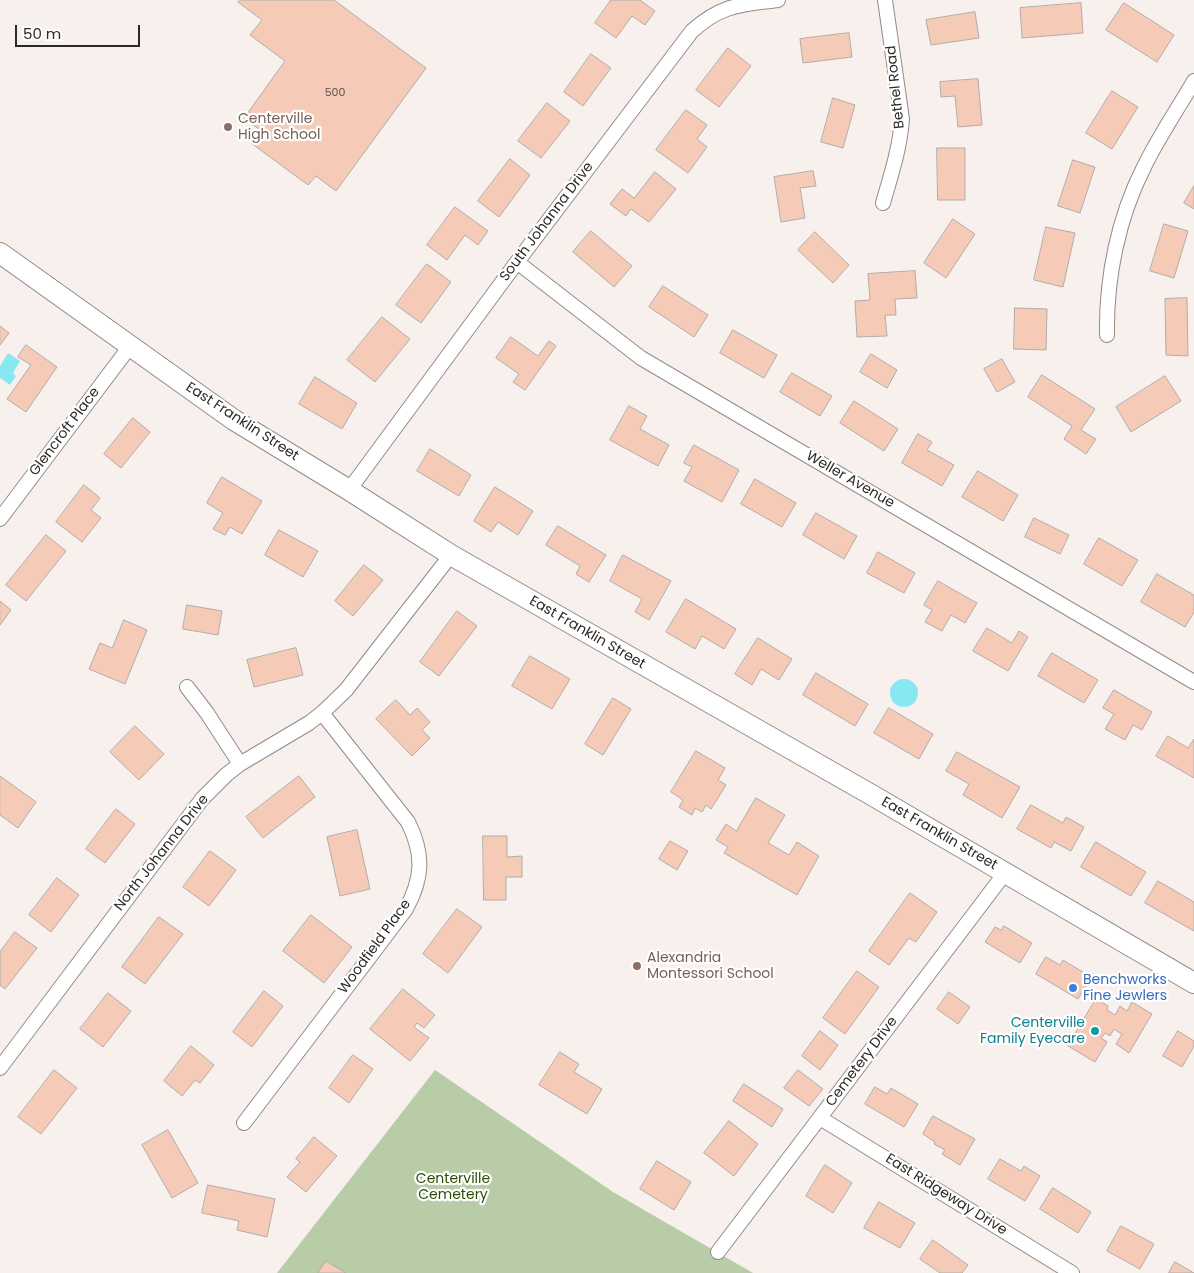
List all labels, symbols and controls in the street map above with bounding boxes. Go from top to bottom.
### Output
scale bar [18,15,142,47]
text: 50 m [23,23,61,44]
street label: Bethel Road [883,45,909,129]
house number: 500 [325,86,345,100]
place label: Centerville High School [238,111,320,144]
marker: Centerville High School [222,121,234,133]
street label: South Johanna Drive [497,159,597,285]
street label: East Franklin Street [182,379,302,465]
street label: Glencroft Place [26,385,104,479]
street label: Weller Avenue [803,448,897,512]
street label: East Franklin Street [526,593,648,673]
street label: North Johanna Drive [111,792,213,914]
street label: East Franklin Street [878,794,1000,874]
street label: Woodfield Place [335,897,415,997]
place label: Alexandria Montessori School [647,950,774,982]
marker: Alexandria Montessori School [631,960,643,972]
place label: Benchworks Fine Jewlers [1083,972,1167,1004]
marker: Benchworks Fine Jewlers [1067,982,1079,994]
street label: Cemetery Drive [823,1014,901,1110]
place label: Centerville Family Eyecare [980,1015,1085,1048]
marker: Centerville Family Eyecare [1089,1025,1101,1037]
street label: East Ridgeway Drive [882,1151,1010,1239]
park label: Centerville Cemetery [416,1171,490,1204]

